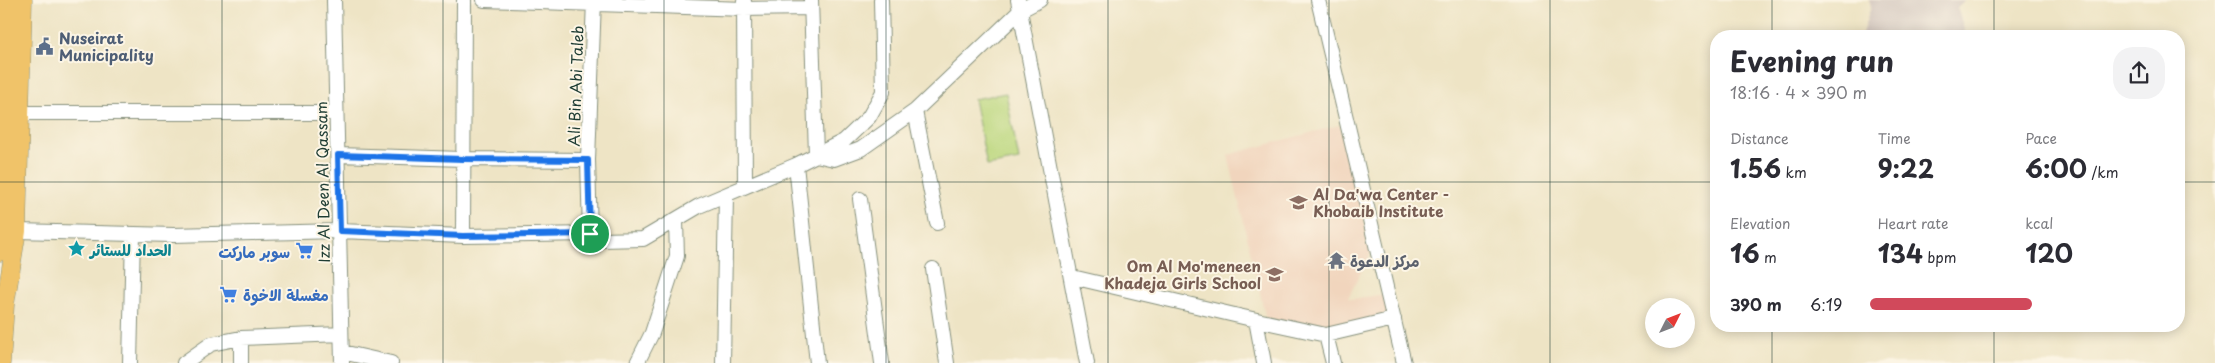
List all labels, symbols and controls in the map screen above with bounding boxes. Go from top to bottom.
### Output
street label: Ali Bin Abi Taleb [561,25,589,147]
place label: Nuseirat Municipality [59,26,154,66]
public building icon: Nuseirat Municipality [35,36,55,56]
text: Evening run [1730,39,1894,82]
button: share [2113,47,2165,99]
text: 18:16 · 4 × 390 m [1730,80,1867,104]
street label: Izz Al Deen Al Qassam [309,101,335,263]
text: Distance [1730,128,1789,149]
text: Time [1878,128,1911,149]
text: Pace [2025,128,2057,149]
text: 1.56 [1730,149,1781,187]
text: 9:22 [1878,149,1934,187]
text: 6:00 [2025,149,2087,187]
text: km [1781,162,1807,183]
text: /km [2087,162,2118,183]
place label: Al Da'wa Center - Khobaib Institute [1312,182,1449,222]
school or university icon: Al Da'wa Center - Khobaib Institute [1289,192,1309,212]
pin [569,213,611,255]
text: Elevation [1730,213,1790,234]
text: Heart rate [1878,213,1948,234]
text: kcal [2025,213,2053,234]
icon: arrive [576,220,604,248]
text: 16 [1730,234,1760,272]
text: 134 [1878,234,1923,272]
text: 120 [2025,234,2073,272]
place label: الحداد للستائر [88,238,171,261]
place icon: الحداد للستائر [66,239,86,259]
place label: سوبر ماركت [218,240,290,263]
supermarket icon: سوبر ماركت [294,241,314,261]
text: m [1760,247,1777,268]
text: bpm [1923,247,1957,268]
place label: مركز الدعوة [1350,249,1419,272]
temple icon: مركز الدعوة [1326,250,1346,270]
place label: Om Al Mo'meneen Khadeja Girls School [1104,254,1261,294]
school or university icon: Om Al Mo'meneen Khadeja Girls School [1265,264,1285,284]
place label: مغسلة الاخوة [243,283,329,306]
supermarket icon: مغسلة الاخوة [219,284,239,304]
text: 390 m [1730,292,1782,316]
text: 6:19 [1810,292,1842,316]
north arrow [1645,298,1695,348]
map controls [1645,298,1695,348]

